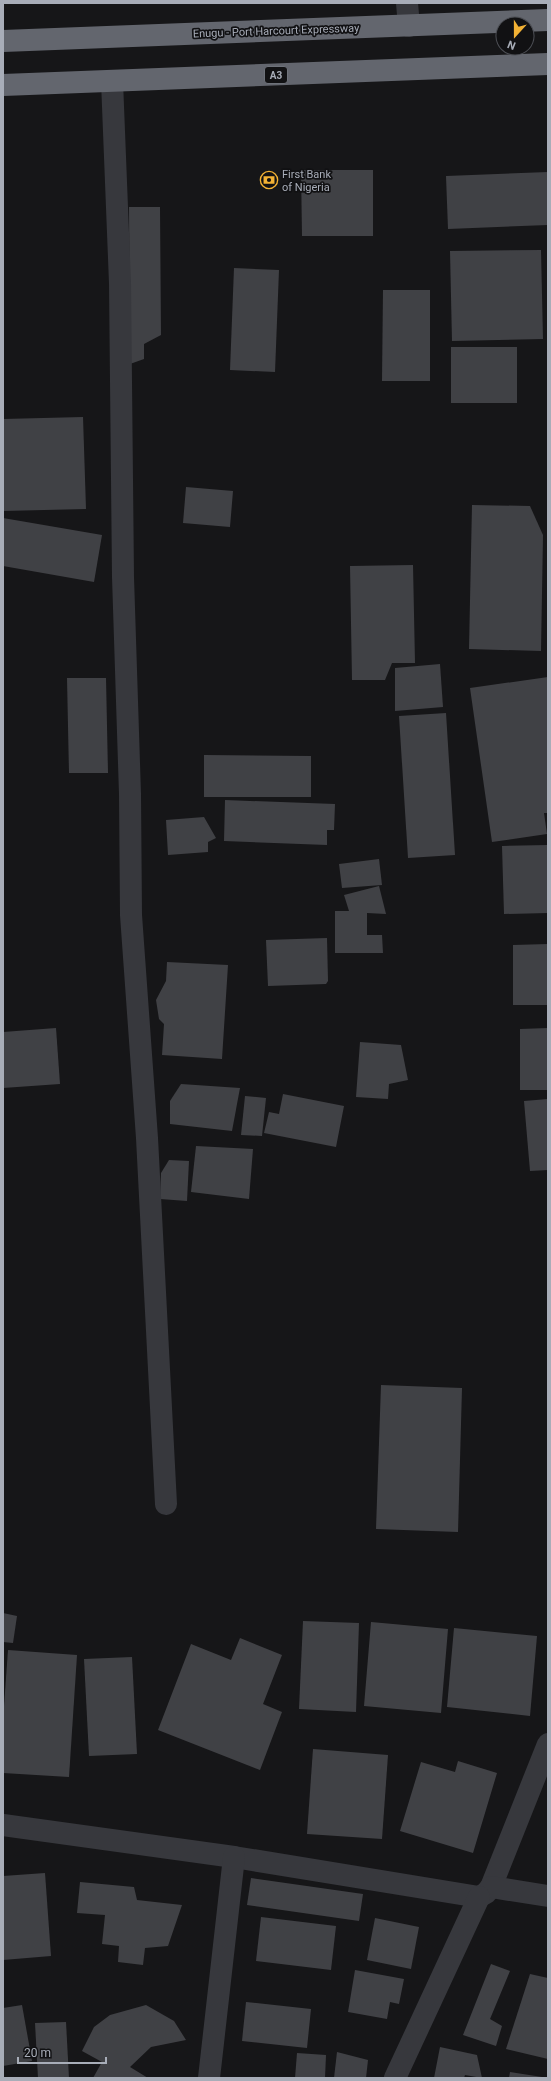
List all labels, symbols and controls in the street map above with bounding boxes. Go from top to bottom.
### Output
north arrow [495,16,535,56]
street label: Enugu - Port Harcourt Expressway [193,22,360,40]
text: N [505,37,518,52]
road number: A3 [265,67,287,83]
place label: First Bank of Nigeria [282,168,331,194]
bank icon: First Bank of Nigeria [259,170,279,190]
scale bar [18,2039,106,2065]
text: 20 m [24,2046,51,2060]

